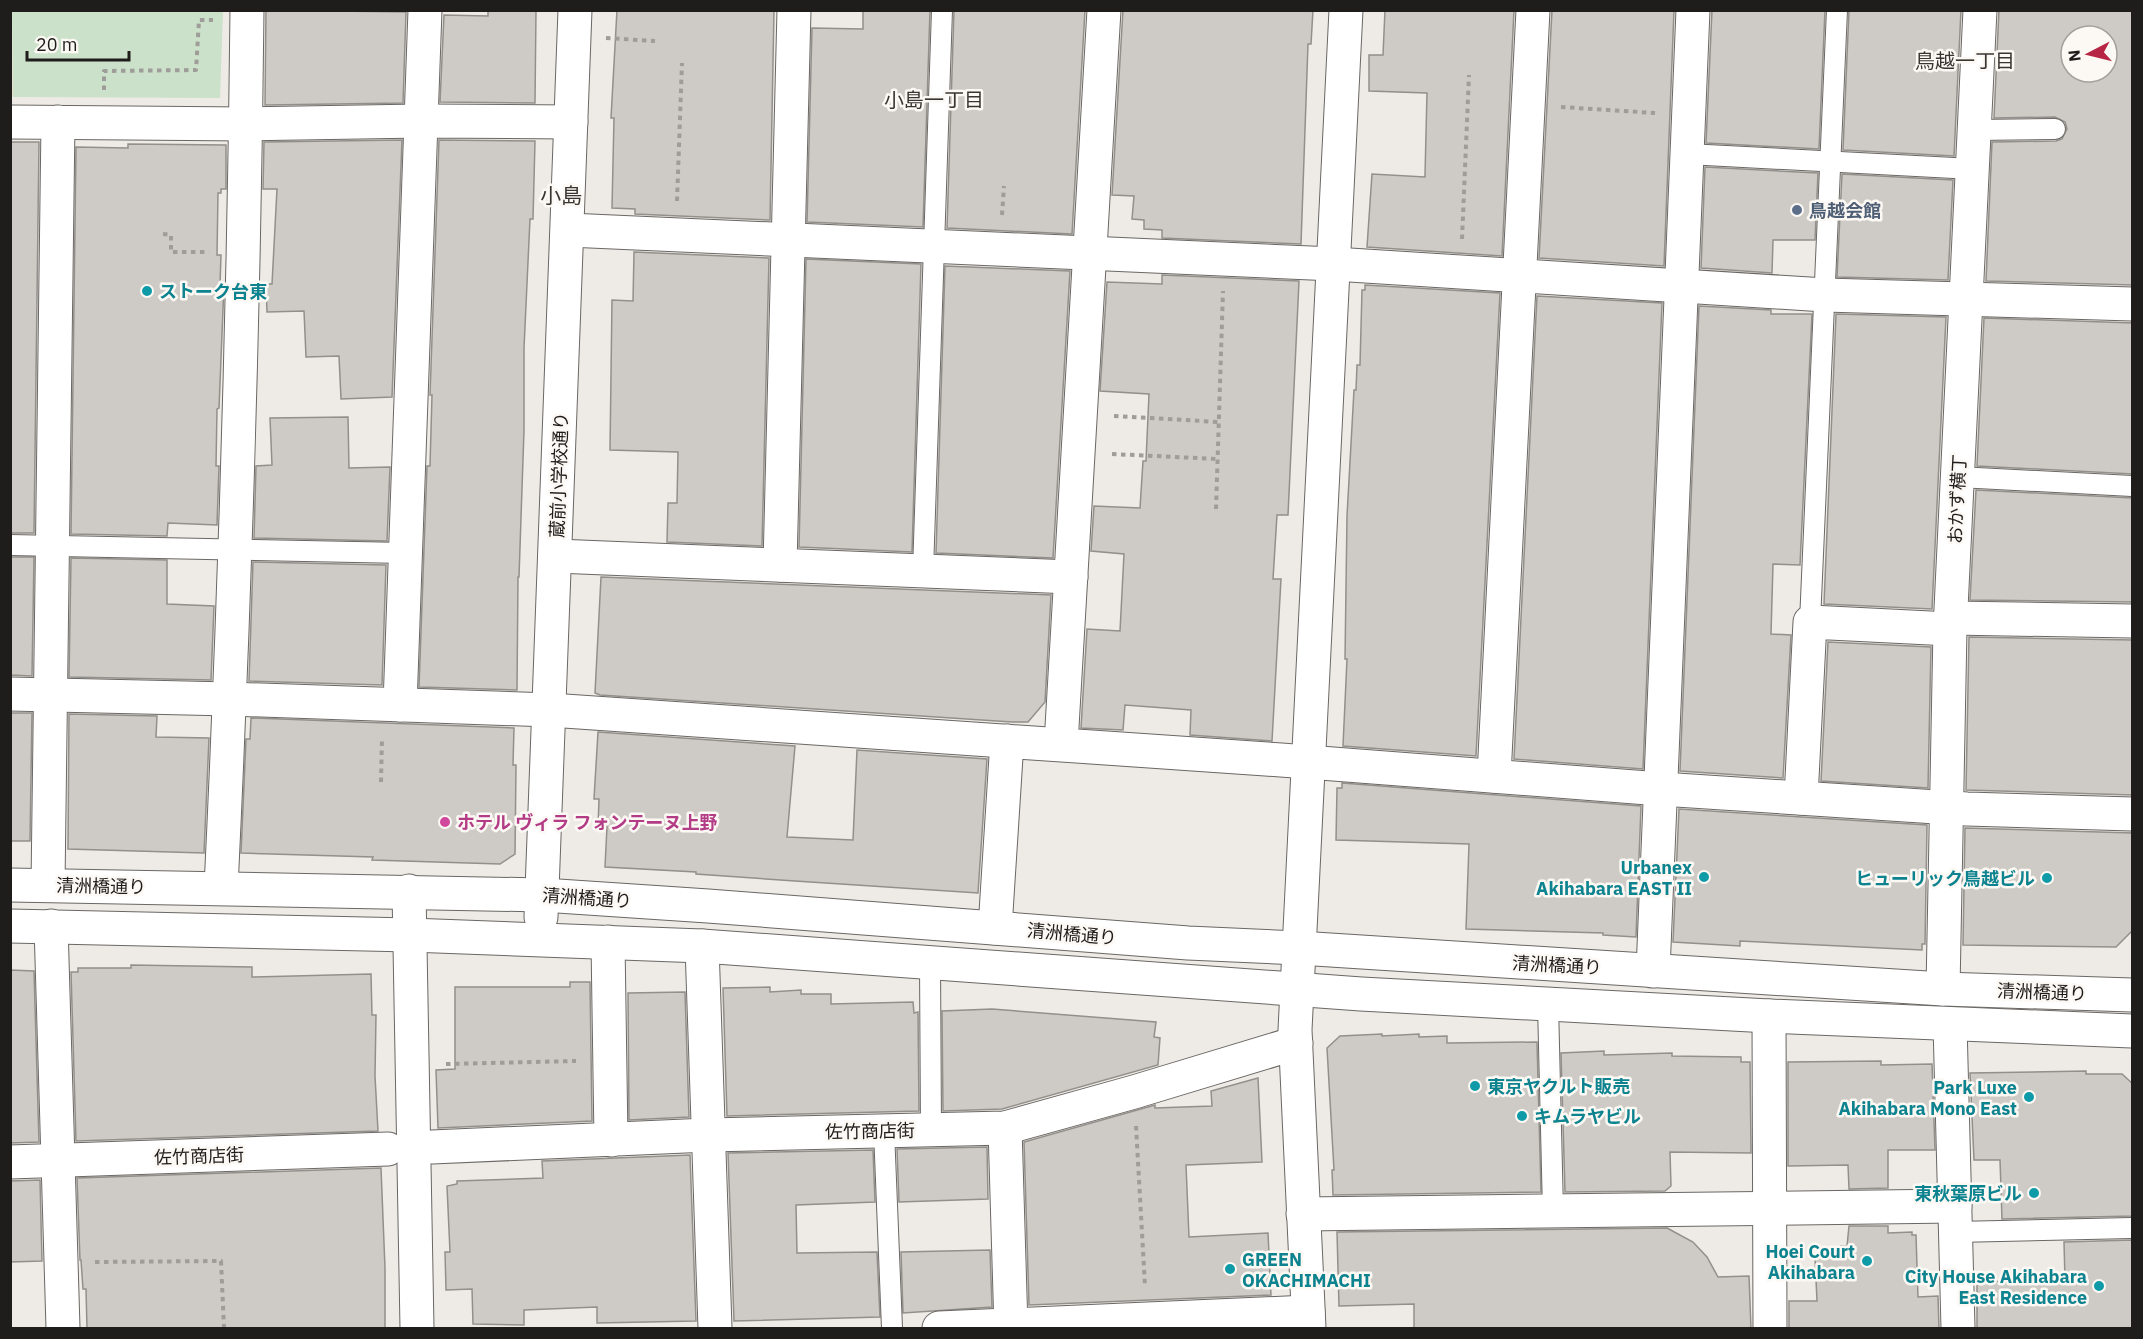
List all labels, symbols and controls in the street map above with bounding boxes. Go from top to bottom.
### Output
scale bar [27,24,129,62]
north arrow [2059,24,2119,84]
text: 20 m [36,33,78,56]
district label: 鳥越一丁目 [1915,47,2015,74]
text: N [2063,49,2085,63]
district label: 小島一丁目 [884,86,984,113]
district label: 小島 [540,181,582,209]
place label: 鳥越会館 [1809,199,1881,222]
marker: 鳥越会館 [1790,203,1804,217]
place label: ストーク台東 [159,280,267,303]
marker: ストーク台東 [140,284,154,298]
street label: 蔵前小学校通り [545,412,573,538]
street label: おかず横丁 [1943,453,1971,545]
place label: ホテル ヴィラ フォンテーヌ上野 [457,811,718,834]
marker: ホテル ヴィラ フォンテーヌ上野 [438,815,452,829]
place label: Urbanex Akihabara EAST II [1536,856,1692,900]
place label: ヒューリック鳥越ビル [1855,867,2035,890]
marker: Urbanex Akihabara EAST II [1697,870,1711,884]
marker: ヒューリック鳥越ビル [2040,871,2054,885]
street label: 清洲橋通り [56,874,146,898]
street label: 清洲橋通り [541,883,633,913]
street label: 清洲橋通り [1026,919,1118,949]
street label: 清洲橋通り [1511,951,1603,979]
street label: 清洲橋通り [1997,979,2087,1005]
place label: 東京ヤクルト販売 [1487,1075,1630,1098]
place label: Park Luxe Akihabara Mono East [1838,1076,2017,1120]
marker: 東京ヤクルト販売 [1468,1079,1482,1093]
marker: Park Luxe Akihabara Mono East [2022,1090,2036,1104]
place label: キムラヤビル [1534,1105,1641,1128]
marker: キムラヤビル [1515,1109,1529,1123]
street label: 佐竹商店街 [825,1119,915,1143]
street label: 佐竹商店街 [154,1143,244,1169]
place label: 東秋葉原ビル [1914,1182,2022,1205]
marker: 東秋葉原ビル [2027,1186,2041,1200]
place label: Hoei Court Akihabara [1765,1240,1855,1284]
place label: GREEN OKACHIMACHI [1242,1248,1371,1292]
marker: Hoei Court Akihabara [1860,1254,1874,1268]
marker: GREEN OKACHIMACHI [1223,1262,1237,1276]
place label: City House Akihabara East Residence [1905,1265,2087,1309]
marker: City House Akihabara East Residence [2092,1279,2106,1293]

